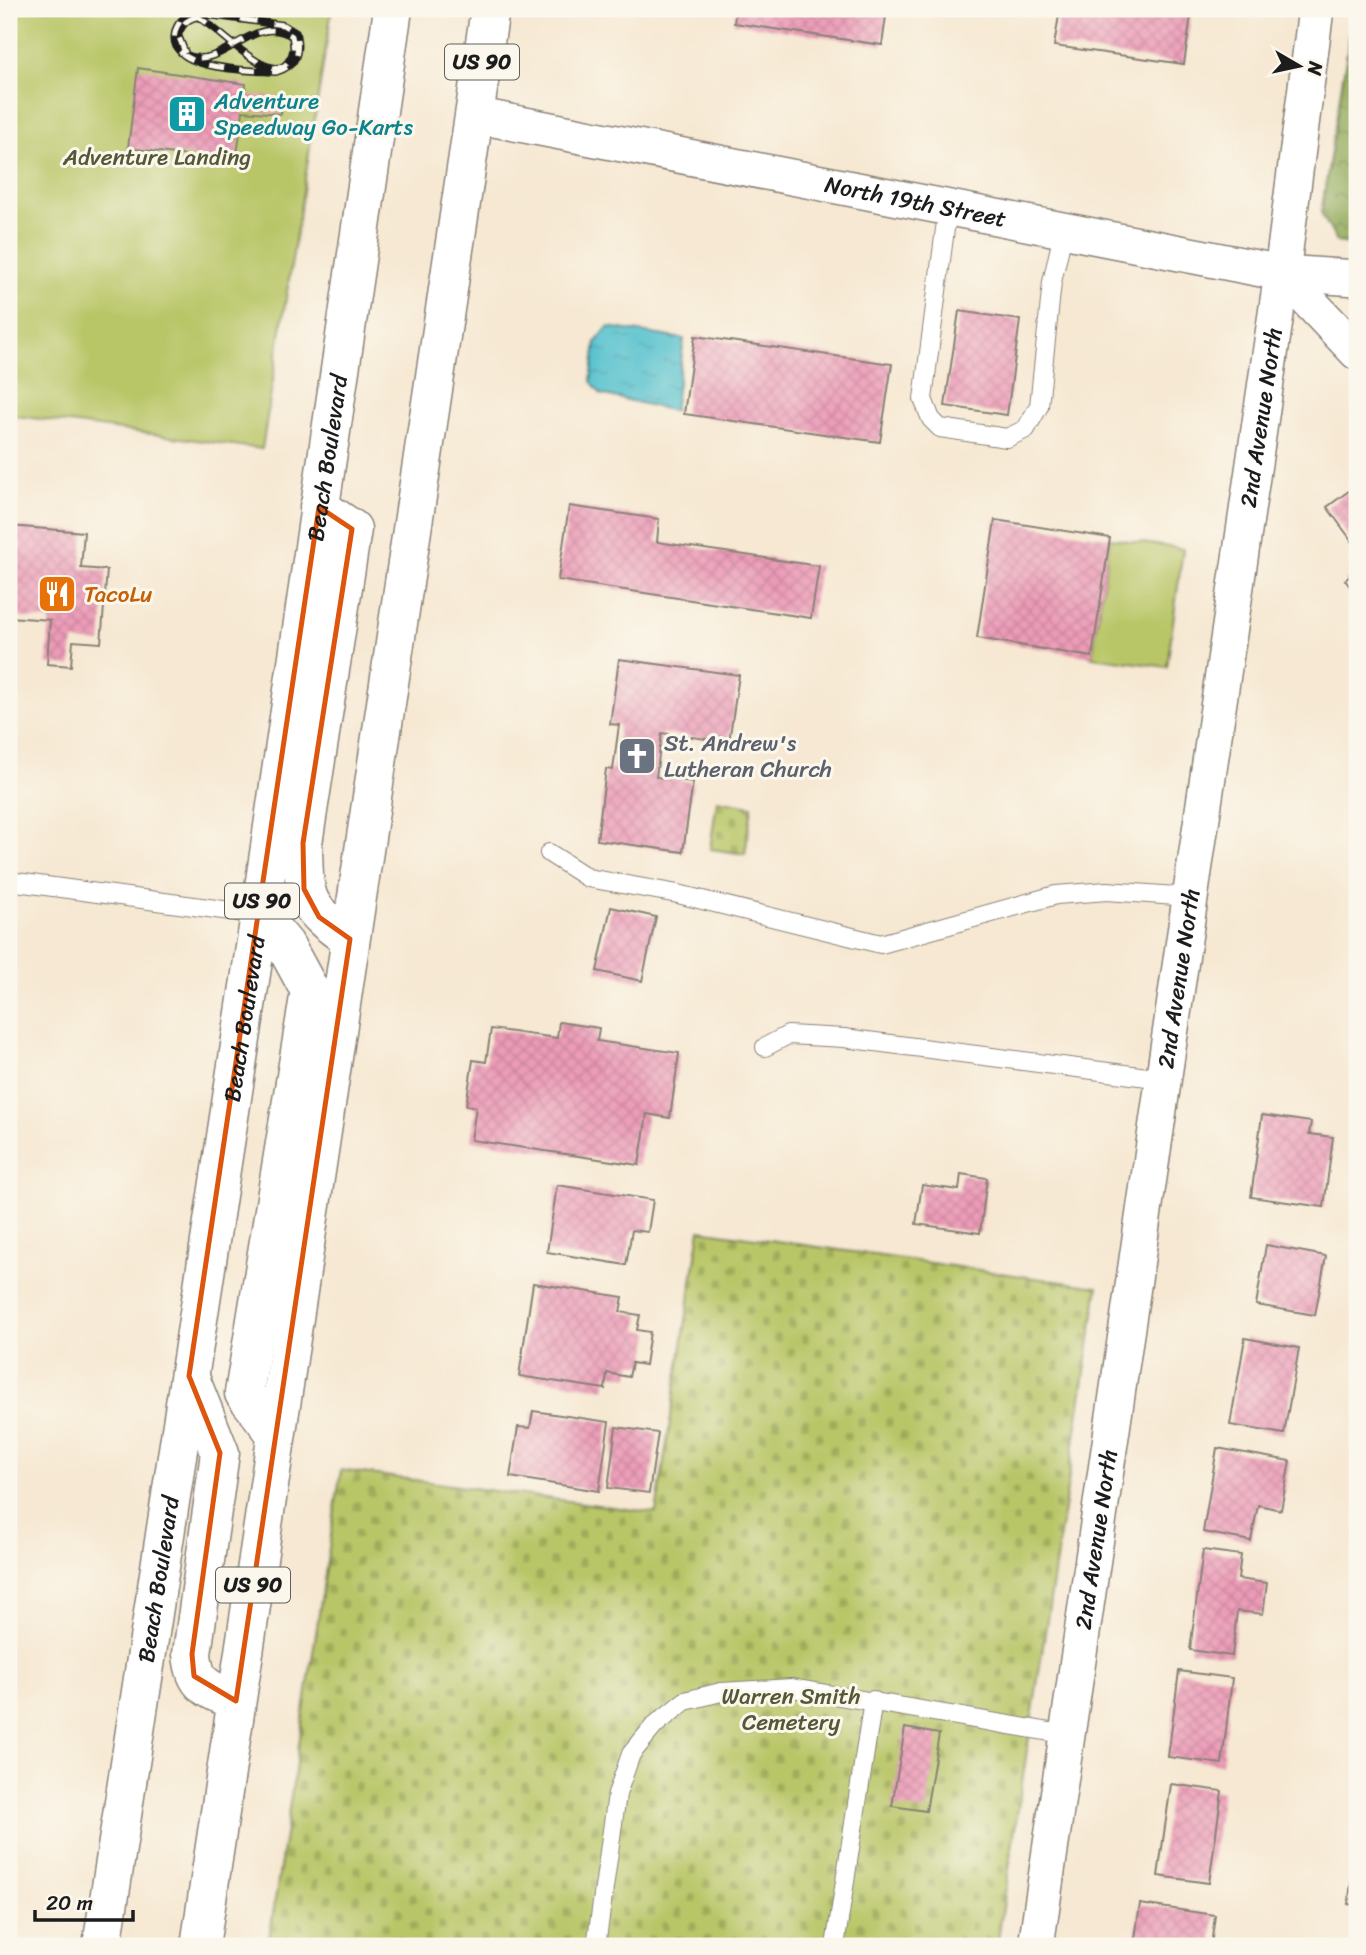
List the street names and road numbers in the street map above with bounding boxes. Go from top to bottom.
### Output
road number: US 90 [445,44,519,80]
street label: North 19th Street [821,164,1010,240]
street label: 2nd Avenue North [1228,325,1295,510]
street label: Beach Boulevard [295,370,360,544]
road number: US 90 [225,884,299,918]
street label: 2nd Avenue North [1145,886,1212,1071]
street label: Beach Boulevard [212,931,278,1105]
street label: 2nd Avenue North [1063,1447,1130,1632]
street label: Beach Boulevard [126,1491,192,1666]
road number: US 90 [216,1568,290,1602]

